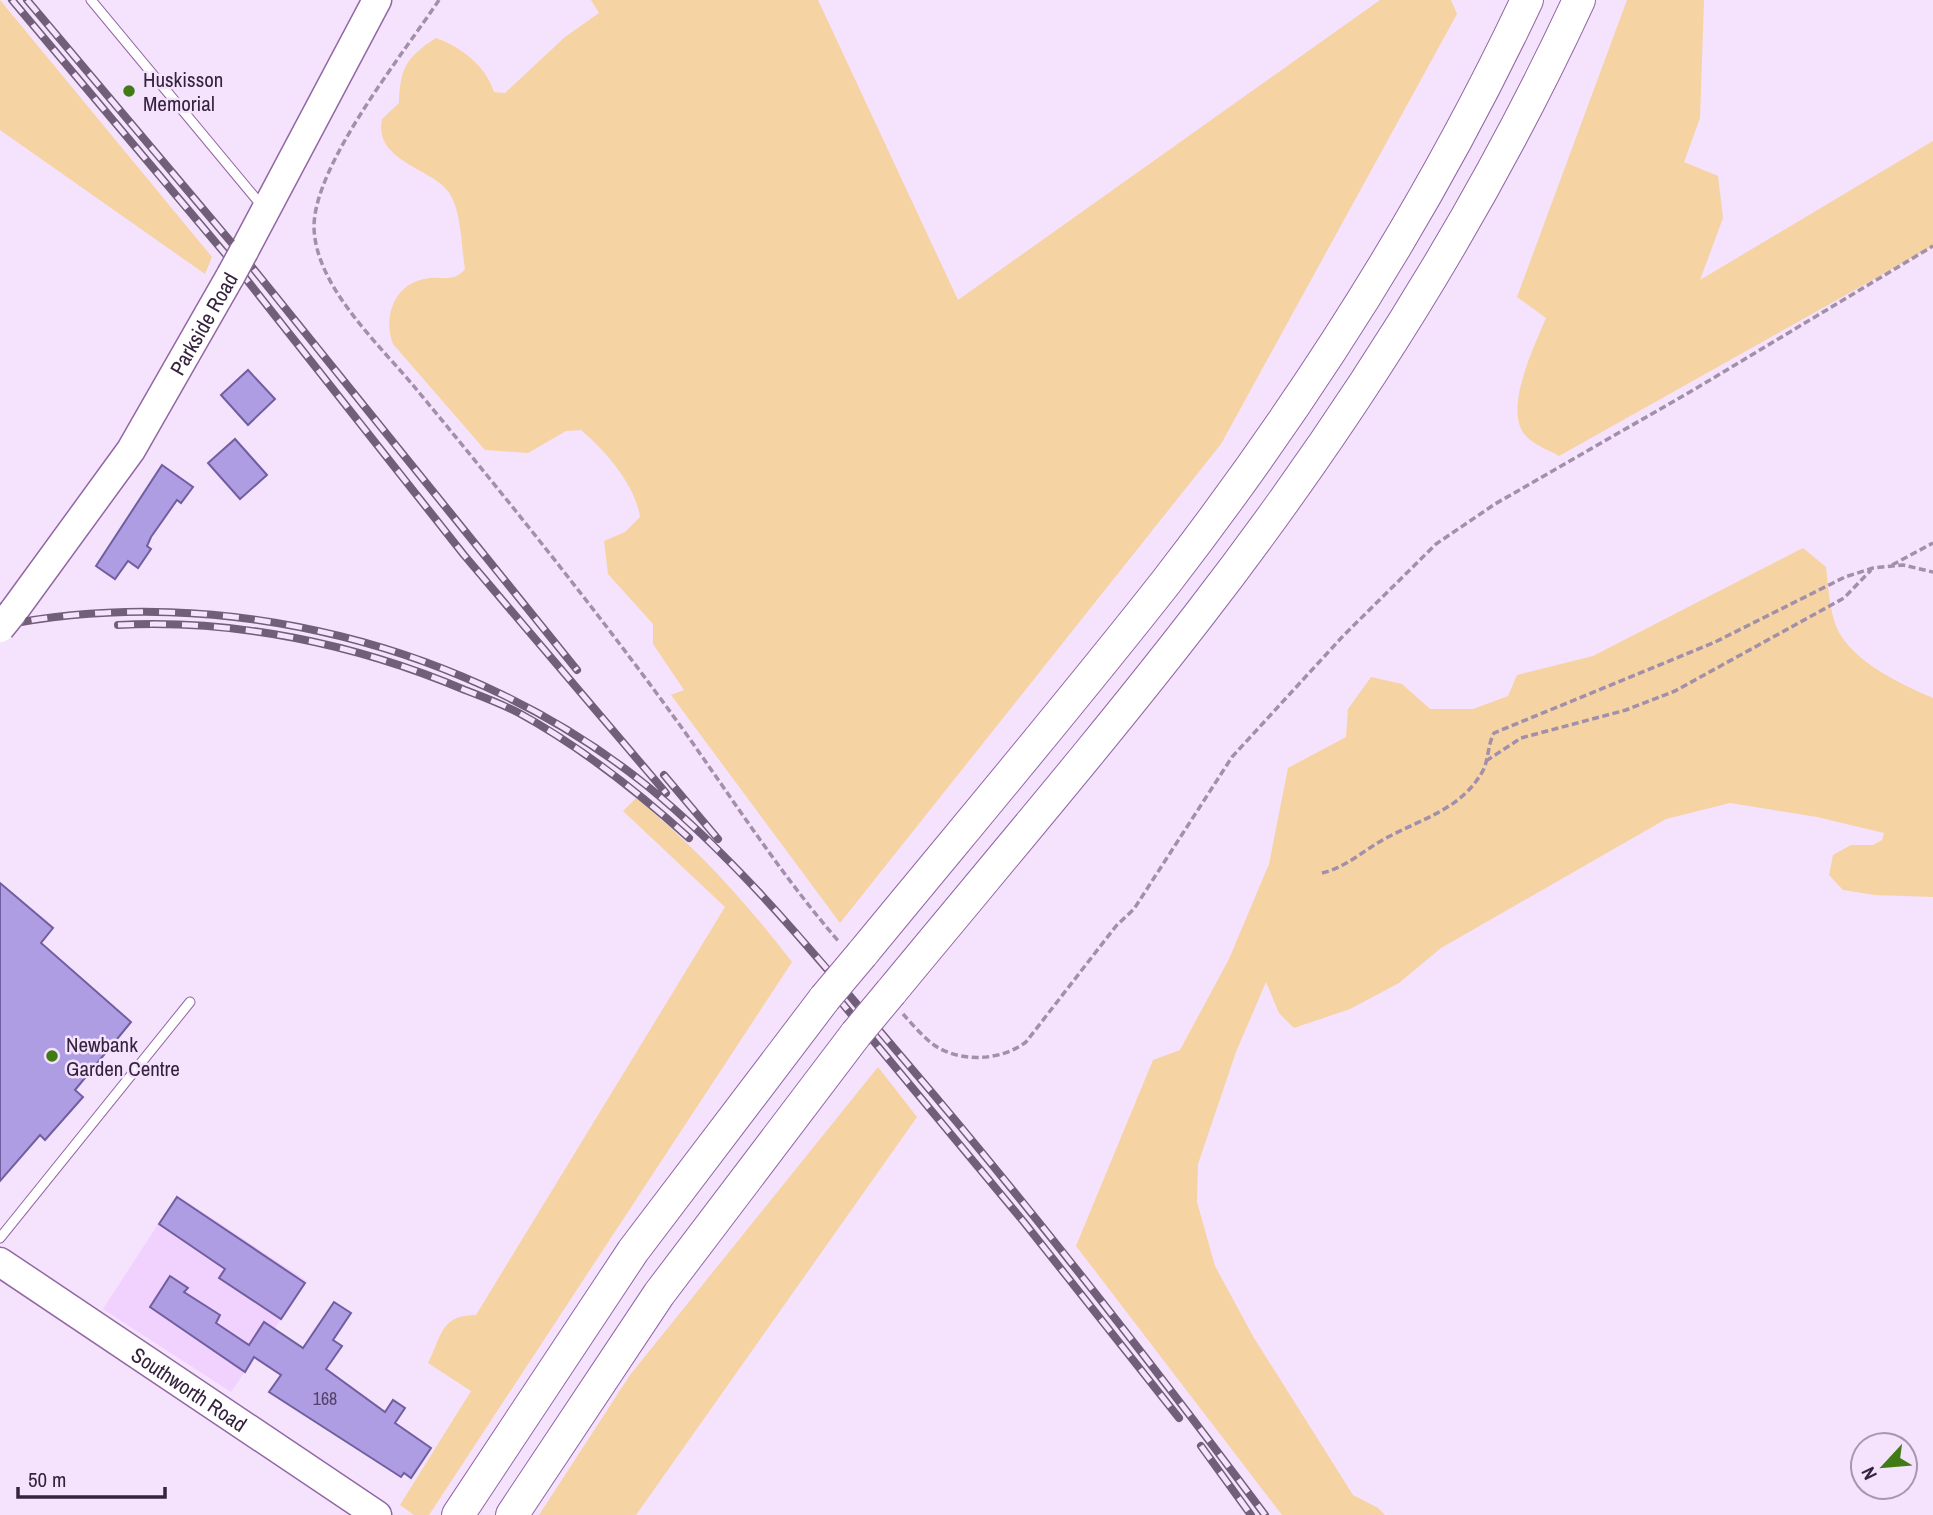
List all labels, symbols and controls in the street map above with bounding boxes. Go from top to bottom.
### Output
place label: Huskisson Memorial [143,65,223,118]
marker: Huskisson Memorial [121,83,137,99]
street label: Parkside Road [162,267,244,380]
place label: Newbank Garden Centre [66,1030,180,1083]
marker: Newbank Garden Centre [44,1048,60,1064]
street label: Southworth Road [126,1340,253,1438]
house number: 168 [313,1386,337,1411]
north arrow [1849,1431,1919,1501]
scale bar [18,1456,164,1500]
text: N [1855,1463,1883,1484]
text: 50 m [28,1465,66,1494]

